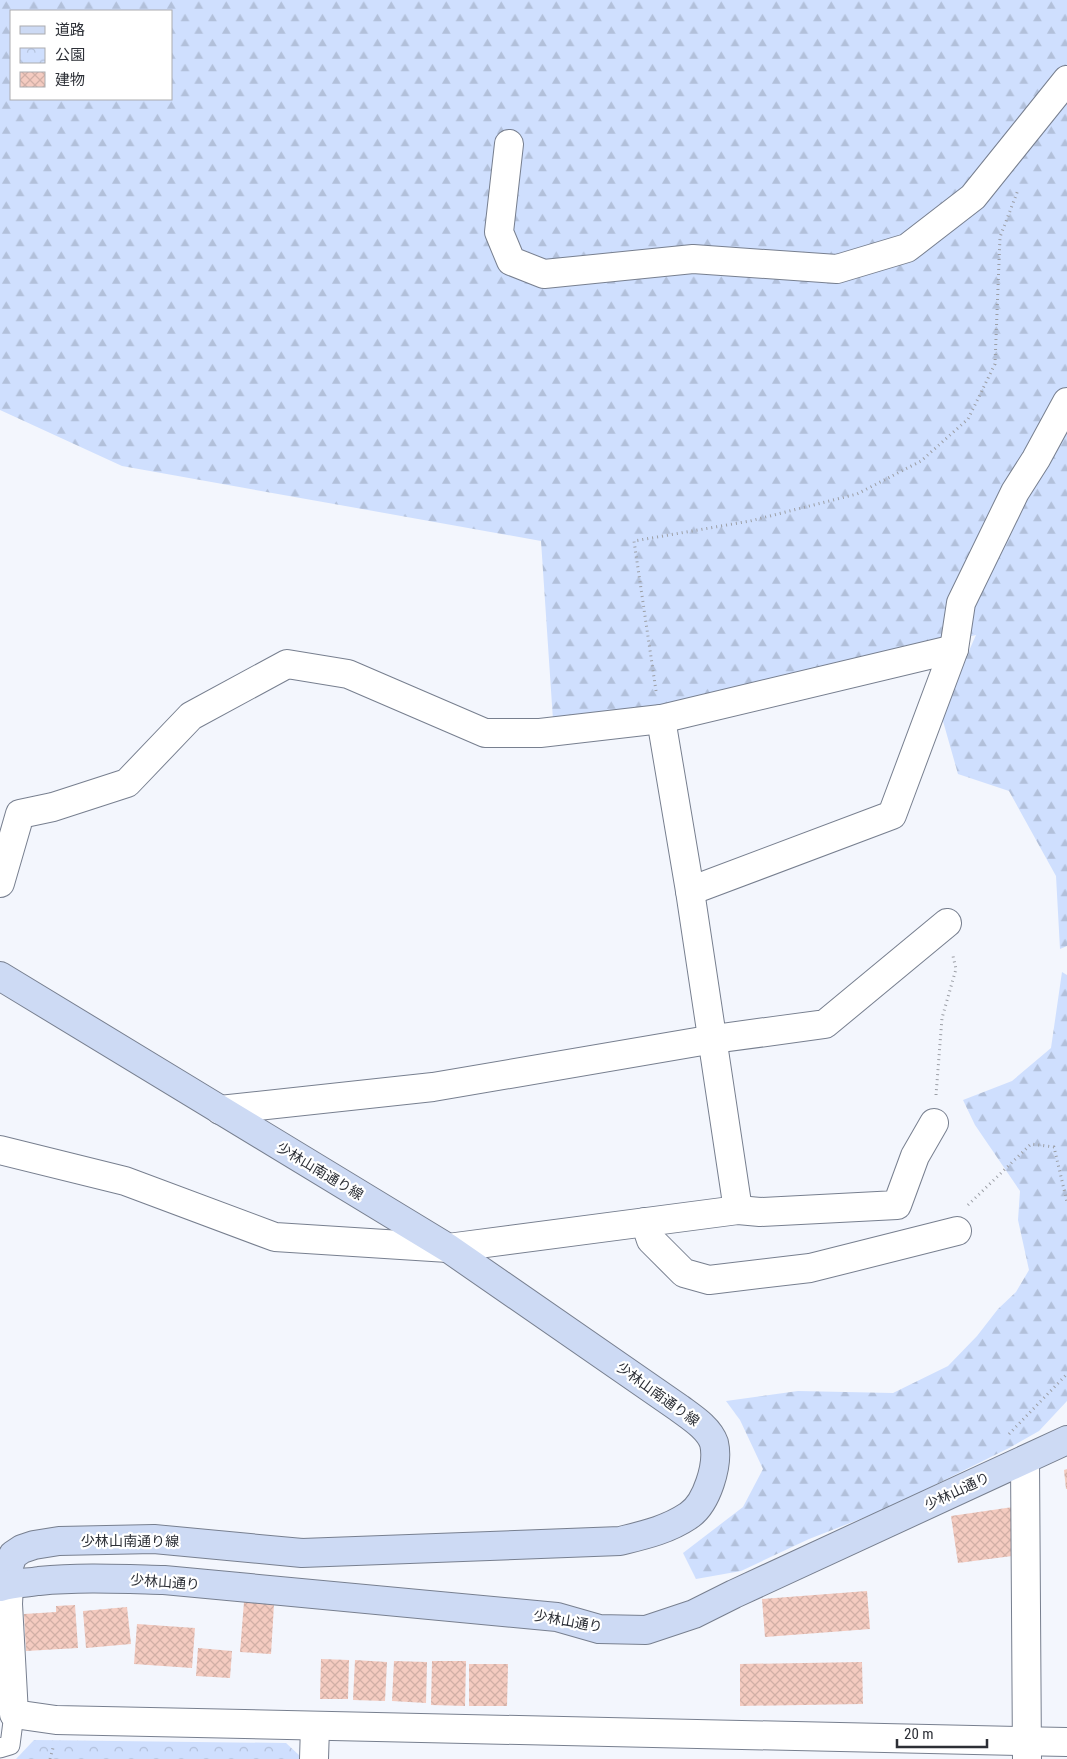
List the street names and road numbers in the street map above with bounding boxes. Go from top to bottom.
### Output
street label: 少林山南通り線 [274,1139,366,1203]
street label: 少林山南通り線 [614,1359,702,1429]
street label: 少林山通り [922,1469,992,1513]
street label: 少林山南通り線 [81,1533,179,1549]
street label: 少林山通り [130,1572,200,1592]
street label: 少林山通り [532,1607,604,1635]

